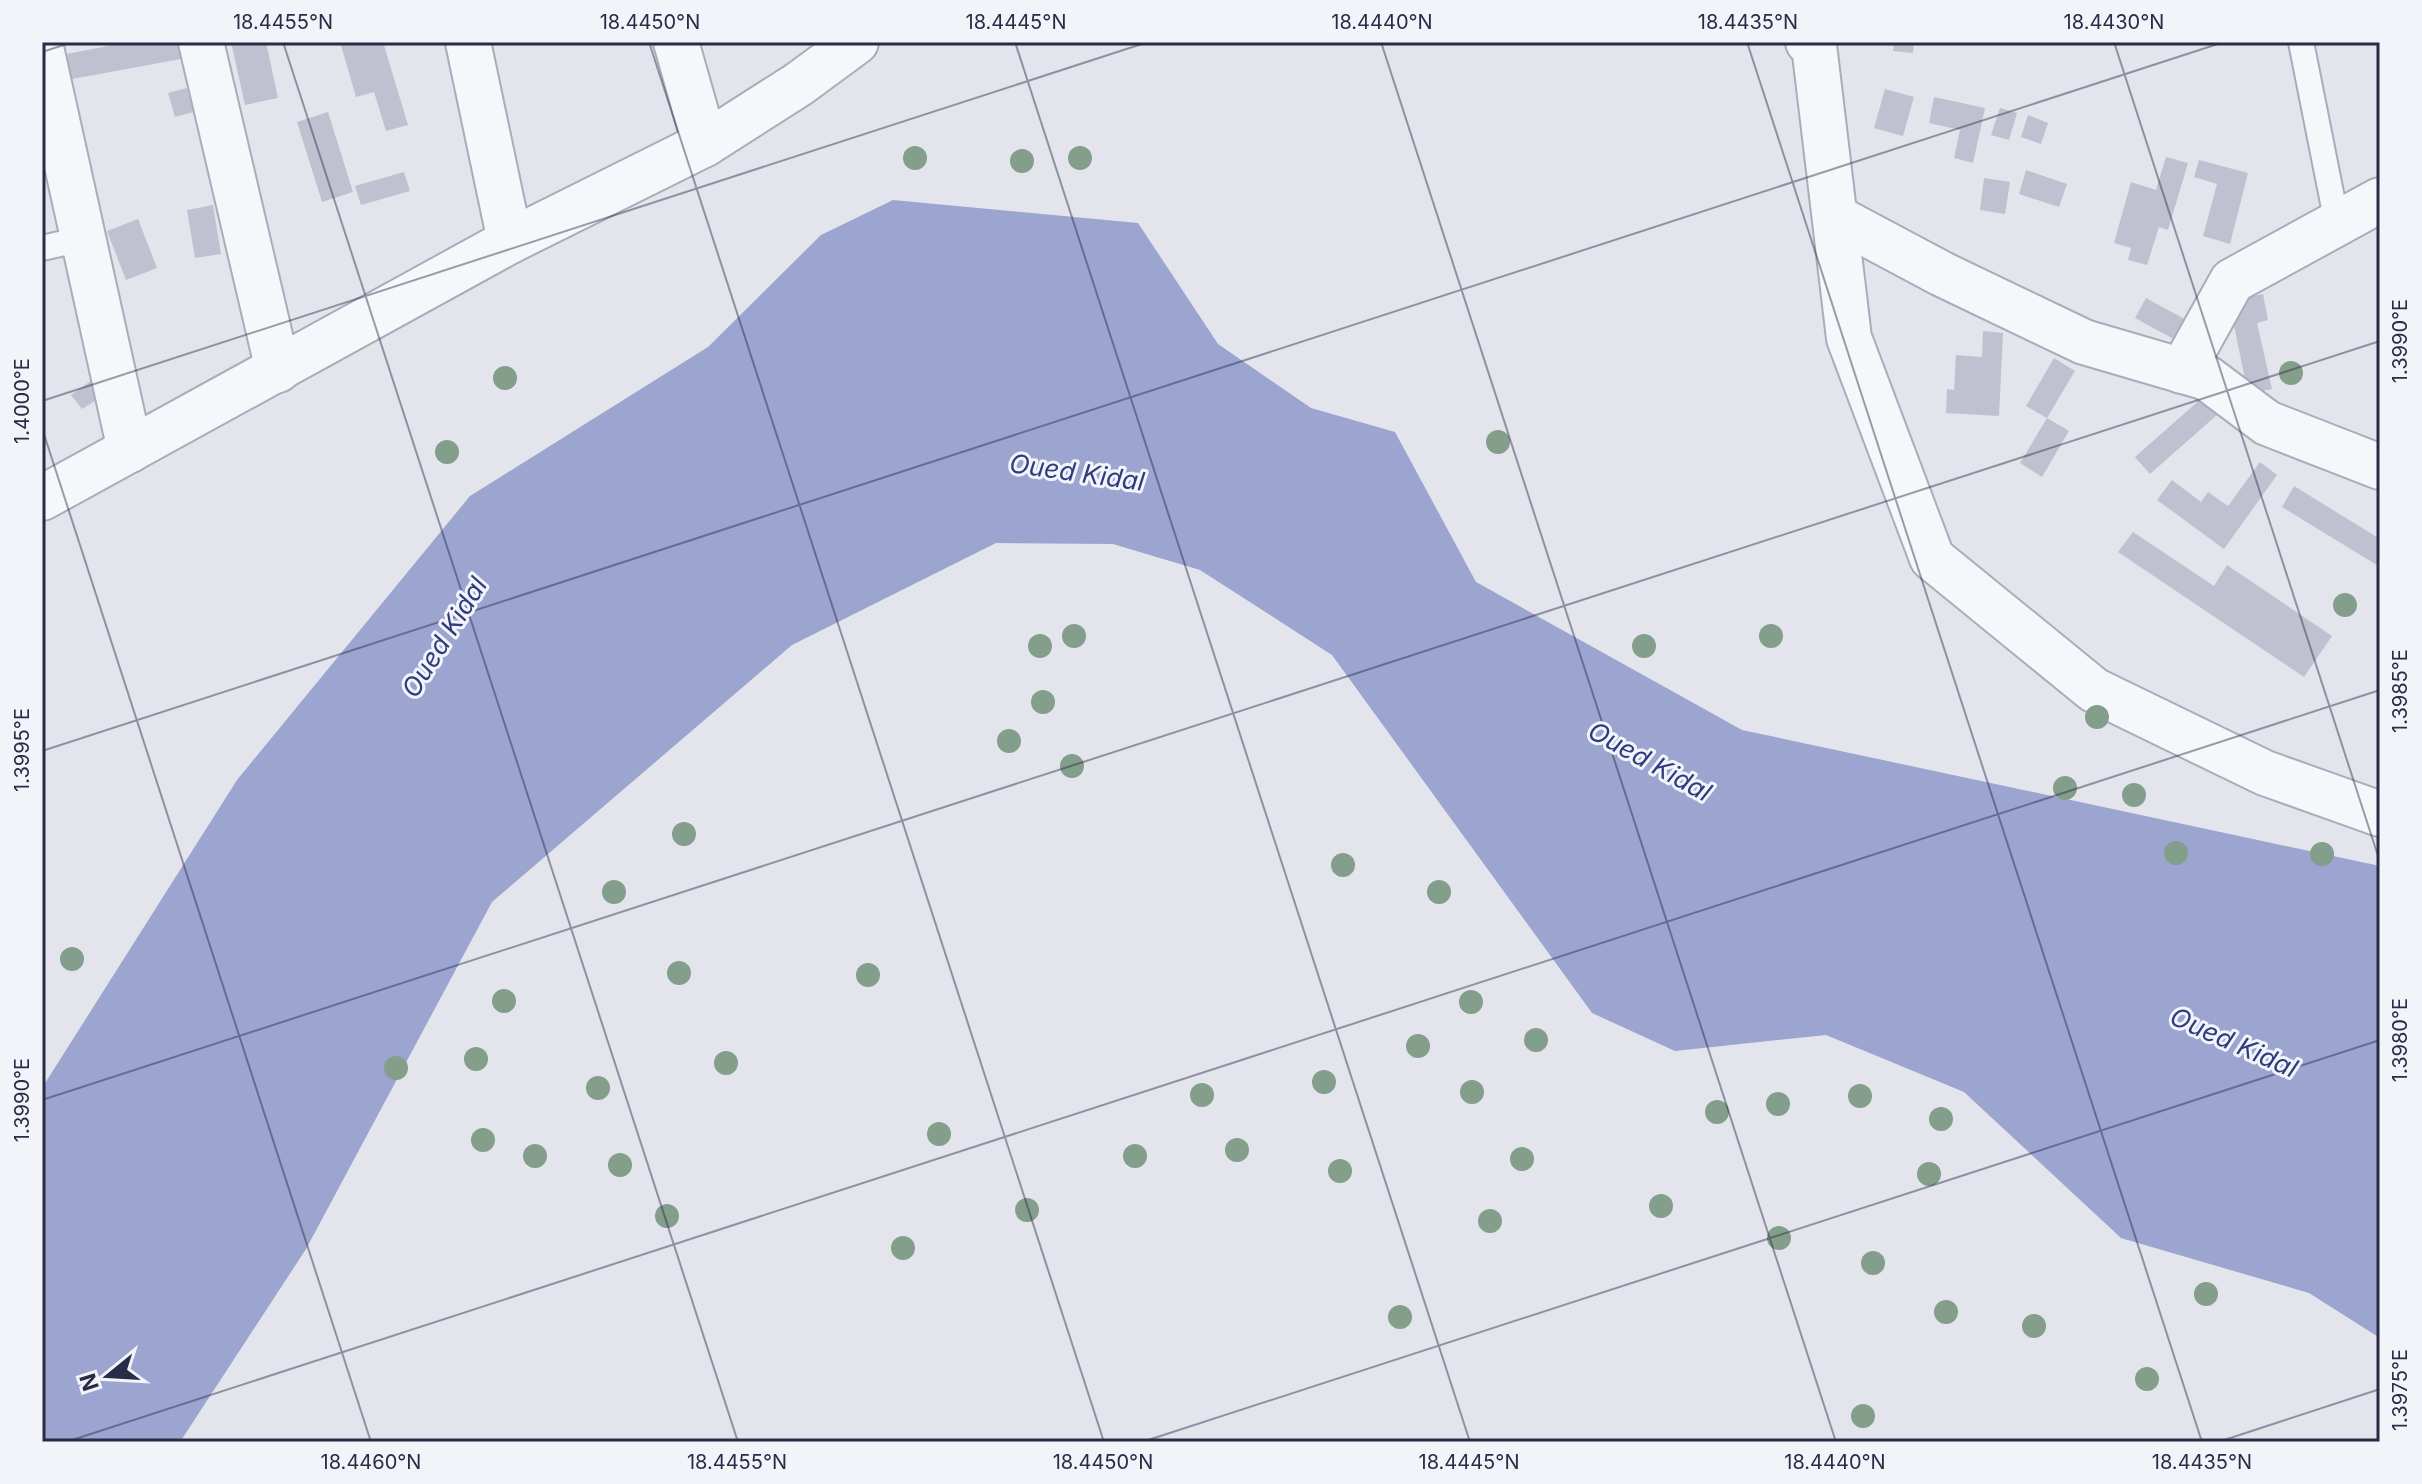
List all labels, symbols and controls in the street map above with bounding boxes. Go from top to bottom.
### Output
text: 18.4455°N [233,10,333,34]
text: 18.4450°N [600,10,700,34]
text: 18.4445°N [966,10,1066,34]
text: 18.4440°N [1331,10,1433,34]
text: 18.4435°N [1698,10,1798,34]
text: 18.4430°N [2064,10,2164,34]
text: 1.3990°E [2388,299,2412,383]
text: 1.4000°E [10,358,34,444]
water label: Oued Kidal [1008,447,1147,497]
water label: Oued Kidal [395,571,494,703]
text: 1.3985°E [2388,649,2412,733]
text: 1.3995°E [10,708,34,792]
water label: Oued Kidal [1583,715,1718,808]
text: 1.3980°E [2388,998,2412,1082]
water label: Oued Kidal [2166,1000,2303,1084]
text: 1.3990°E [10,1058,34,1142]
north arrow [68,1336,148,1416]
text: 1.3975°E [2388,1349,2412,1431]
text: N [74,1370,104,1394]
text: 18.4460°N [321,1450,421,1474]
text: 18.4455°N [687,1450,787,1474]
text: 18.4450°N [1053,1450,1153,1474]
text: 18.4445°N [1419,1450,1519,1474]
text: 18.4440°N [1784,1450,1886,1474]
text: 18.4435°N [2152,1450,2252,1474]

